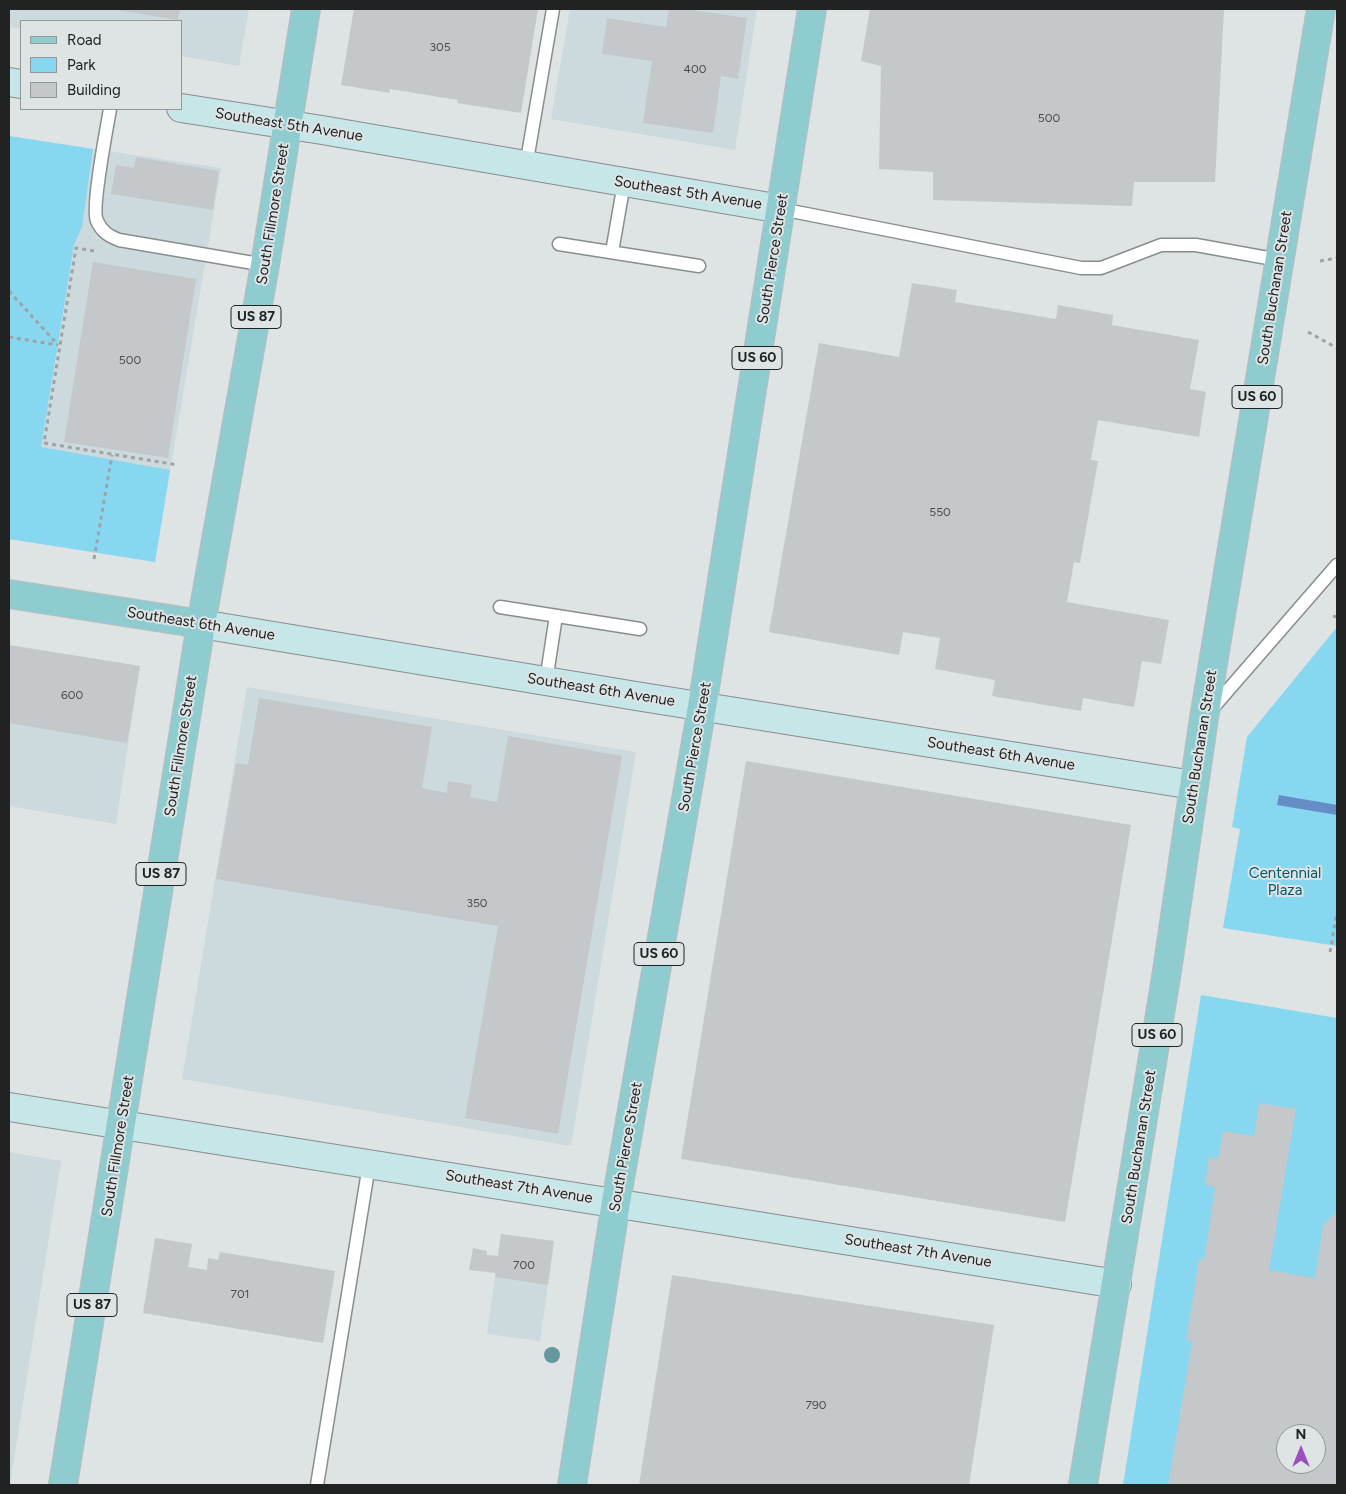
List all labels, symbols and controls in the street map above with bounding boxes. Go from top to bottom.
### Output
legend [20,20,182,110]
text: Road [67,31,102,49]
house number: 305 [429,40,451,54]
text: Park [67,56,96,74]
house number: 400 [684,62,706,76]
text: Building [67,81,121,99]
street label: Southeast 5th Avenue [214,104,364,146]
house number: 500 [1038,111,1060,125]
street label: South Fillmore Street [253,142,293,286]
street label: Southeast 5th Avenue [613,172,763,214]
street label: South Pierce Street [754,193,792,325]
street label: South Buchanan Street [1254,210,1296,366]
road number: US 87 [231,306,281,328]
road number: US 60 [732,346,782,369]
house number: 500 [119,353,141,367]
road number: US 60 [1232,386,1282,408]
house number: 550 [929,505,951,519]
street label: Southeast 6th Avenue [126,603,276,645]
street label: Southeast 6th Avenue [526,669,676,711]
street label: South Buchanan Street [1179,669,1221,825]
street label: South Fillmore Street [161,674,201,818]
street label: South Pierce Street [675,681,715,813]
house number: 600 [61,688,83,702]
street label: Southeast 6th Avenue [926,733,1076,775]
road number: US 87 [136,862,186,886]
park label: Centennial Plaza [1249,865,1321,900]
house number: 350 [466,896,488,910]
road number: US 60 [634,942,684,966]
road number: US 60 [1132,1024,1182,1046]
street label: South Buchanan Street [1118,1069,1160,1225]
street label: South Fillmore Street [98,1074,138,1218]
street label: South Pierce Street [606,1081,646,1213]
street label: Southeast 7th Avenue [444,1166,594,1208]
street label: Southeast 7th Avenue [843,1230,993,1272]
house number: 700 [513,1258,535,1272]
house number: 701 [230,1287,250,1301]
road number: US 87 [67,1294,117,1316]
house number: 790 [806,1398,826,1412]
north arrow [1276,1424,1326,1474]
text: N [1296,1426,1306,1443]

